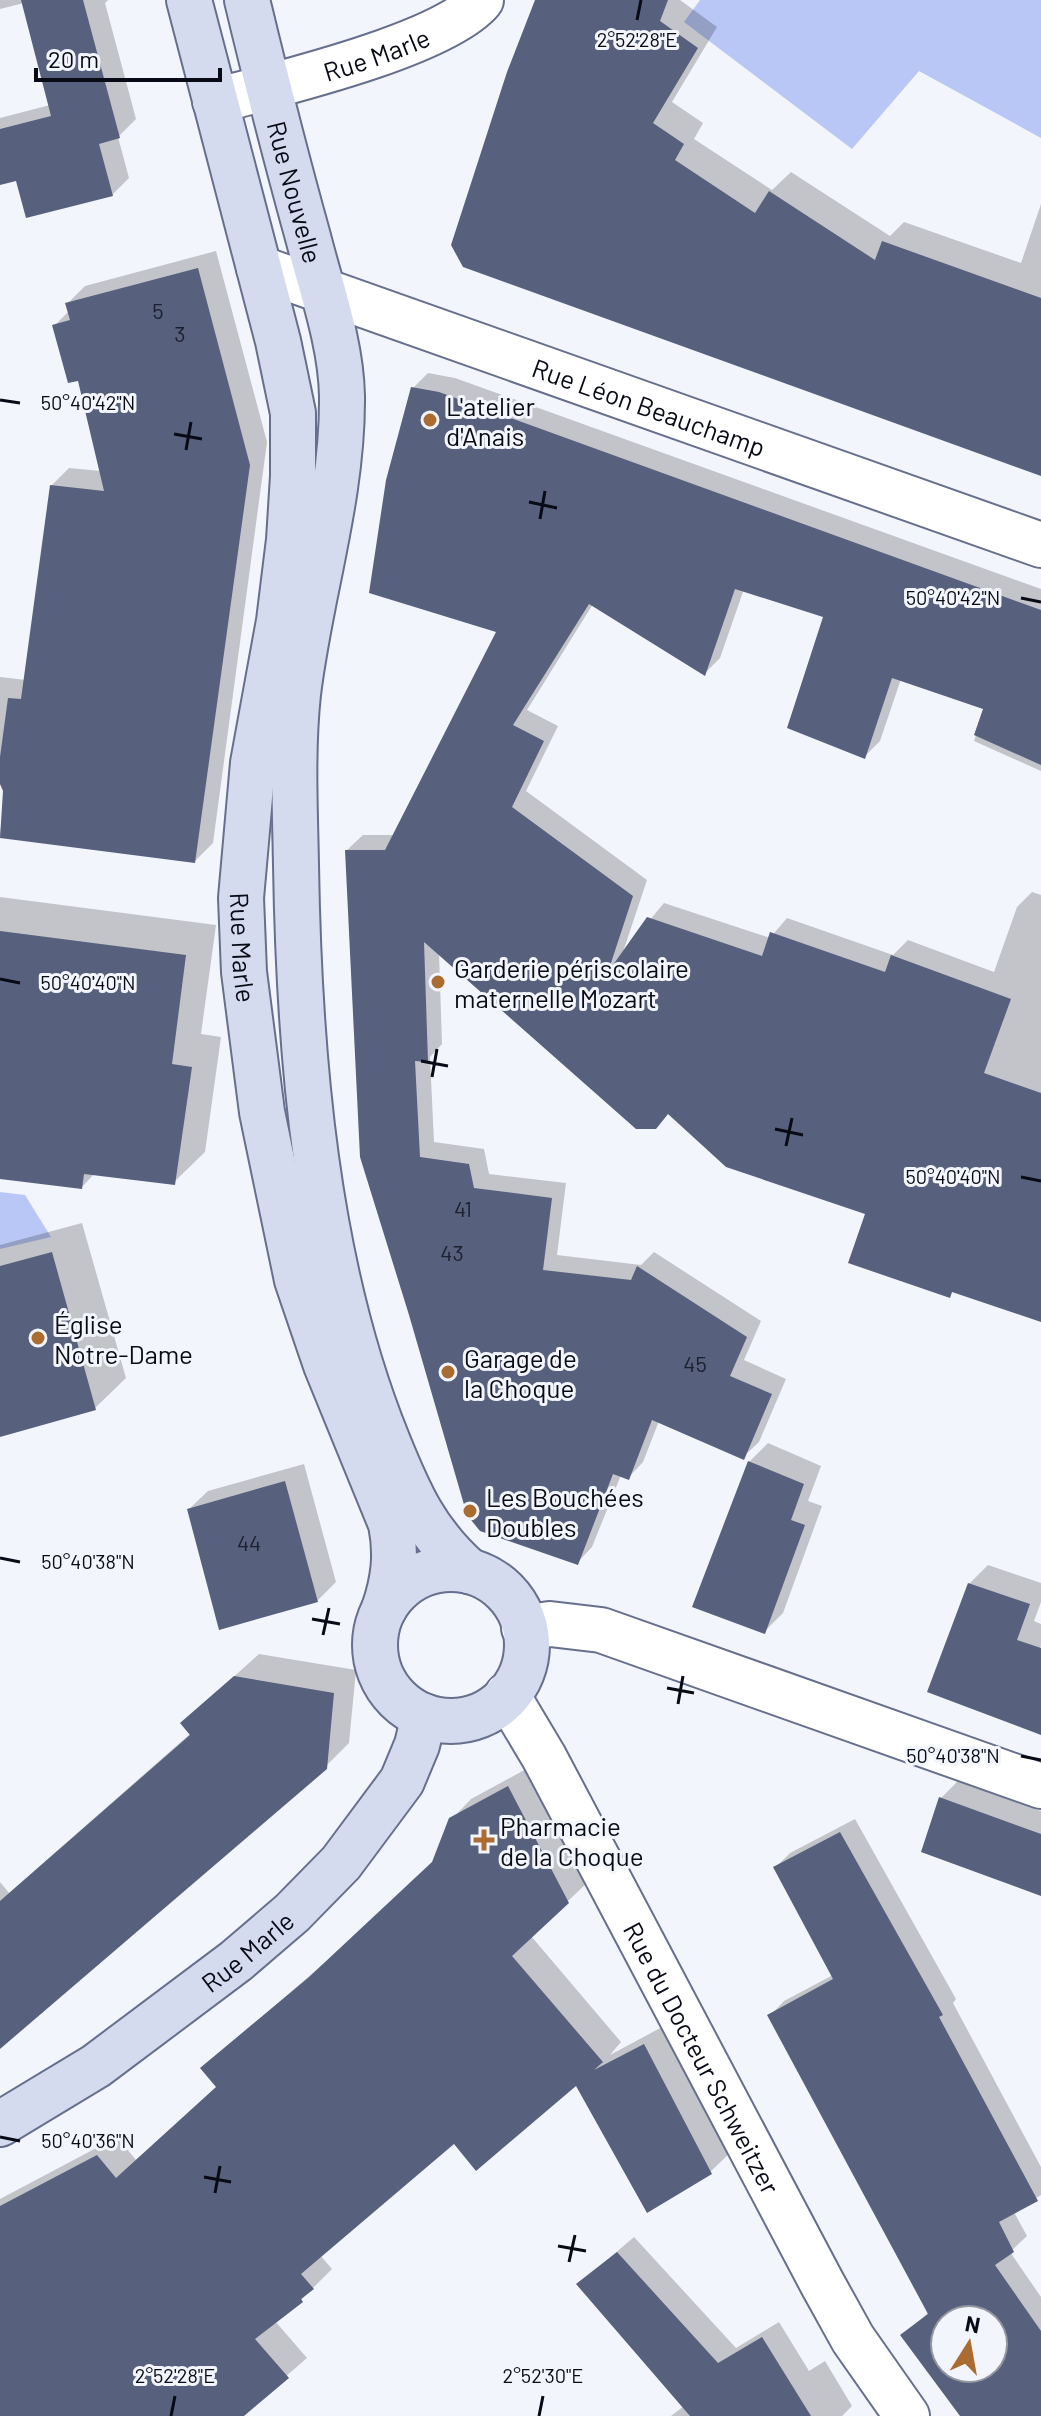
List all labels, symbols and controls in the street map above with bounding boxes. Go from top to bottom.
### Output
street label: Rue Marle [319,20,434,86]
text: 2°52'28"E [597,27,677,51]
scale bar [36,32,220,82]
text: 20 m [48,44,99,73]
street label: Rue Nouvelle [262,117,330,266]
house number: 5 [152,297,164,323]
house number: 3 [174,320,186,346]
street label: Rue Léon Beauchamp [529,351,770,462]
text: 50°40'42"N [41,390,135,414]
place label: L'atelier d'Anais [446,390,536,451]
marker: L'atelier d'Anais [421,411,439,429]
text: 50°40'42"N [906,585,1000,609]
street label: Rue Marle [225,892,263,1004]
place label: Garderie périscolaire maternelle Mozart [454,952,689,1013]
text: 50°40'40"N [40,970,136,994]
marker: Garderie périscolaire maternelle Mozart [429,973,447,991]
text: 50°40'40"N [905,1164,1001,1188]
house number: 41 [454,1195,472,1221]
house number: 43 [440,1239,464,1265]
place label: Église Notre-Dame [54,1308,193,1369]
marker: Église Notre-Dame [29,1329,47,1347]
place label: Garage de la Choque [464,1342,577,1403]
house number: 45 [683,1350,707,1376]
marker: Garage de la Choque [439,1363,457,1381]
place label: Les Bouchées Doubles [486,1481,644,1542]
marker: Les Bouchées Doubles [461,1502,479,1520]
house number: 44 [237,1529,261,1555]
text: 50°40'38"N [41,1549,135,1573]
text: 50°40'38"N [906,1743,1000,1767]
place label: Pharmacie de la Choque [500,1810,644,1871]
marker: Pharmacie de la Choque [475,1831,493,1849]
street label: Rue Marle [195,1904,299,1998]
street label: Rue du Docteur Schweitzer [618,1916,788,2199]
text: 50°40'36"N [41,2128,135,2152]
north arrow [929,2304,1009,2384]
text: N [963,2309,983,2338]
text: 2°52'28"E [135,2363,215,2387]
text: 2°52'30"E [503,2363,583,2387]

